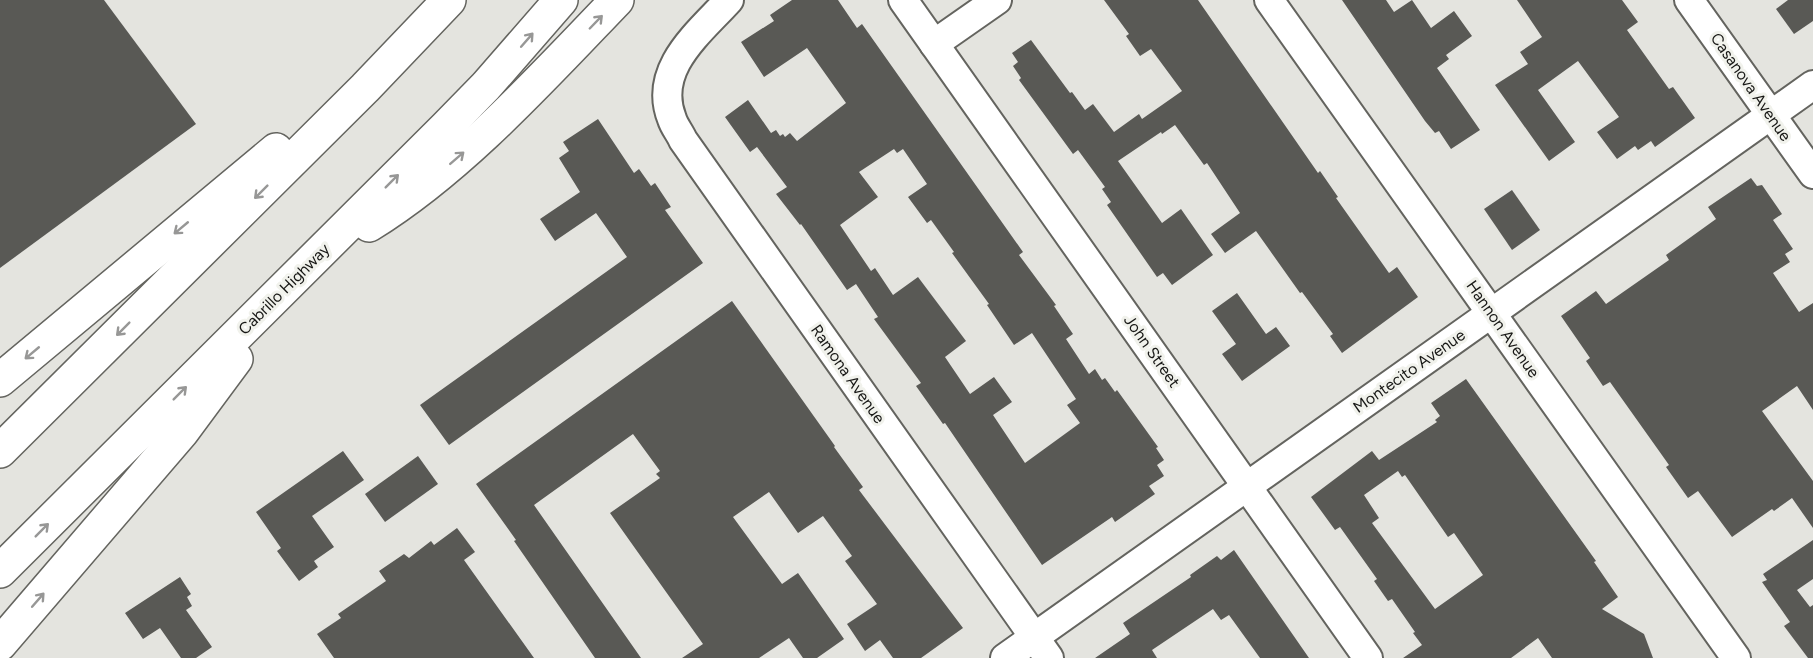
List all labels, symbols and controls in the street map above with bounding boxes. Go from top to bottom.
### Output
one-way arrow [589,14,604,29]
street label: Casanova Avenue [1707,29,1796,145]
one-way arrow [520,33,534,48]
one-way arrow [449,151,464,165]
one-way arrow [385,174,400,189]
one-way arrow [254,184,268,199]
one-way arrow [174,221,189,235]
street label: Cabrillo Highway [234,239,334,339]
street label: Hannon Avenue [1462,277,1544,381]
street label: John Street [1120,311,1184,391]
street label: Ramona Avenue [807,321,889,427]
one-way arrow [115,322,130,337]
street label: Montecito Avenue [1349,325,1469,417]
one-way arrow [24,347,40,360]
one-way arrow [172,385,187,400]
one-way arrow [34,523,49,538]
one-way arrow [31,593,45,608]

